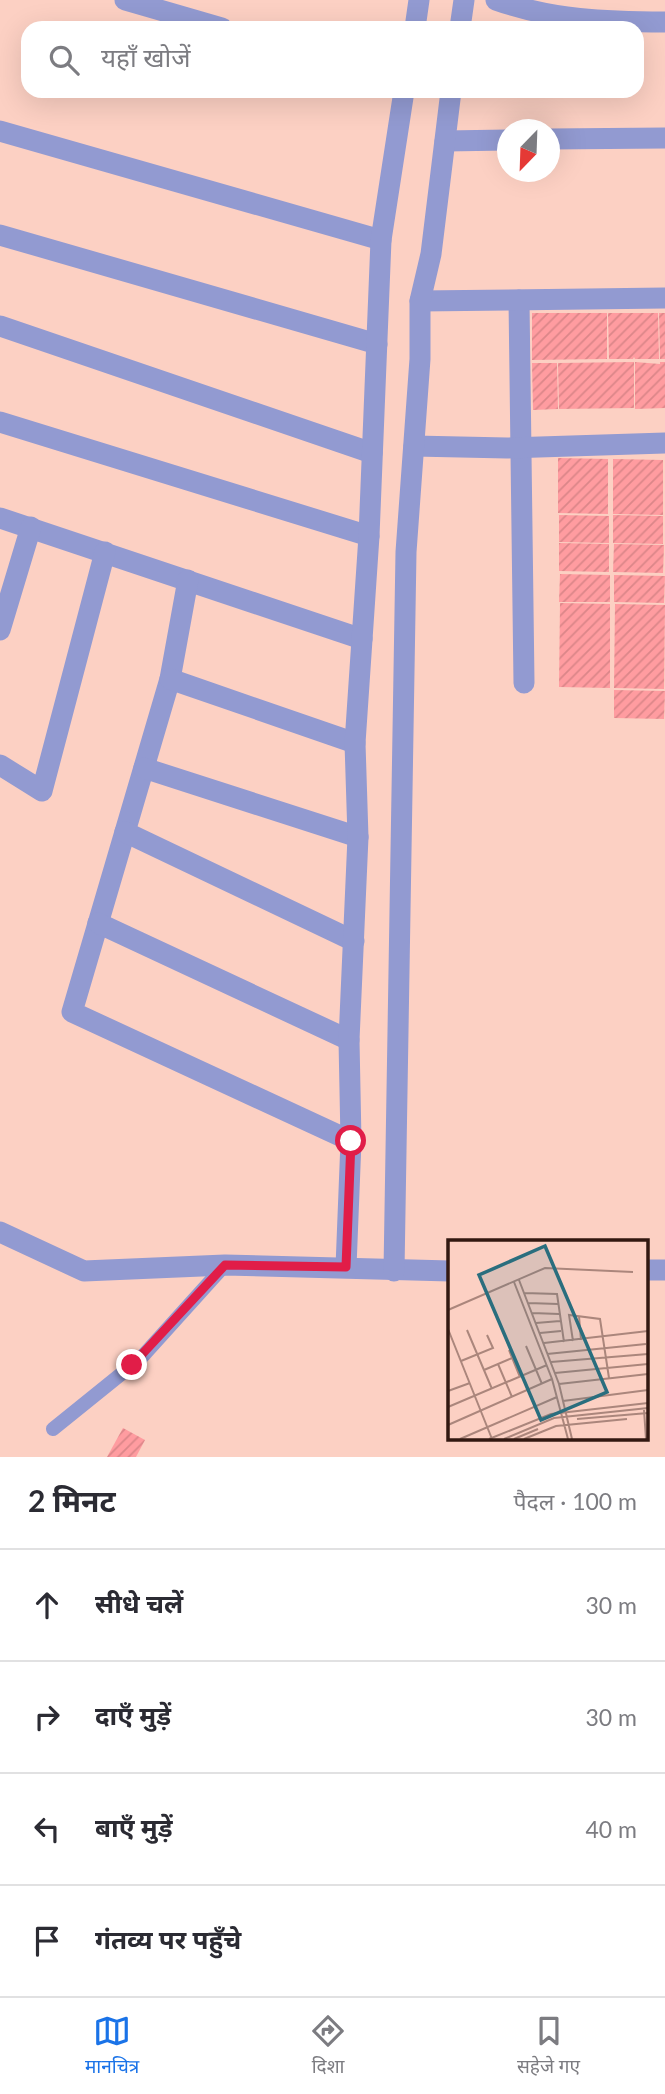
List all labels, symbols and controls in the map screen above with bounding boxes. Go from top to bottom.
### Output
search box [21,21,644,98]
icon: search [45,41,83,79]
text: यहाँ खोजें [101,41,191,73]
north arrow [497,119,560,182]
route start [335,1125,366,1156]
inset map [448,1240,648,1440]
route end [116,1349,147,1380]
text: 2 मिनट [28,1482,116,1518]
text: पैदल · 100 m [514,1487,637,1515]
icon: ahead [28,1586,66,1624]
text: सीधे चलें [95,1587,183,1619]
text: 30 m [586,1591,637,1619]
icon: right [28,1698,66,1736]
text: दाएँ मुड़ें [95,1699,171,1731]
text: 30 m [586,1703,637,1731]
icon: left [28,1810,66,1848]
text: बाएँ मुड़ें [95,1811,173,1843]
text: 40 m [586,1815,637,1843]
icon: arrive [28,1922,66,1960]
text: गंतव्य पर पहुँचे [95,1923,241,1955]
tab: मानचित्र [85,2012,139,2081]
tab: दिशा [309,2012,347,2081]
tab: सहेजे गए [517,2012,580,2081]

